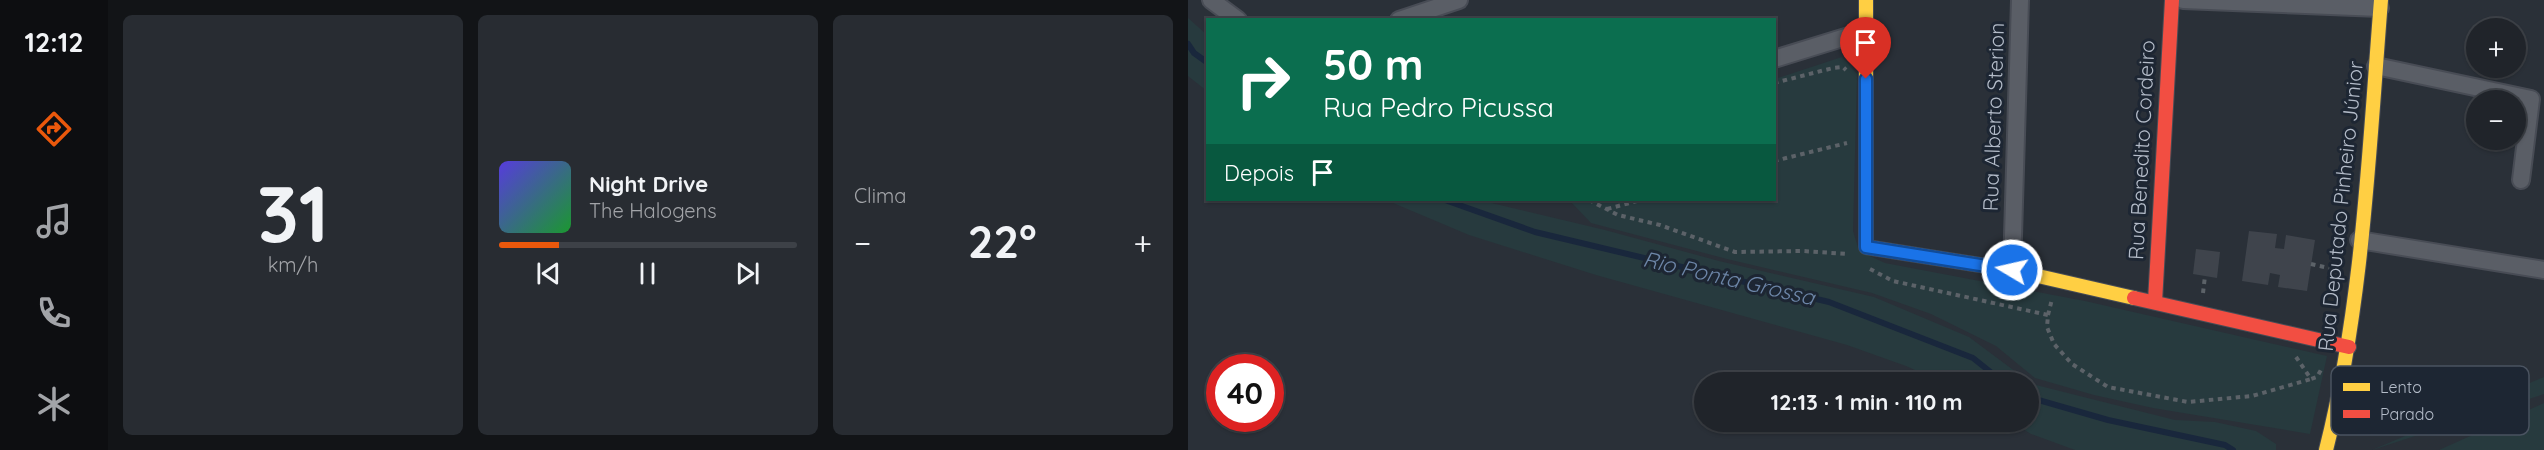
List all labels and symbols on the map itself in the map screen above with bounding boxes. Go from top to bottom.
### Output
pin [1840,17,1891,79]
street label: Rua Alberto Sterion [1977,22,2009,212]
street label: Rua Benedito Cordeiro [2122,39,2160,260]
street label: Rua Deputado Pinheiro Júnior [2312,59,2368,352]
position arrow [1980,238,2044,302]
water label: Rio Ponta Grossa [1641,245,1819,312]
speed limit sign: 40 [1206,354,1284,432]
legend [2331,366,2529,435]
text: Lento [2380,377,2422,397]
text: Parado [2380,404,2434,424]

